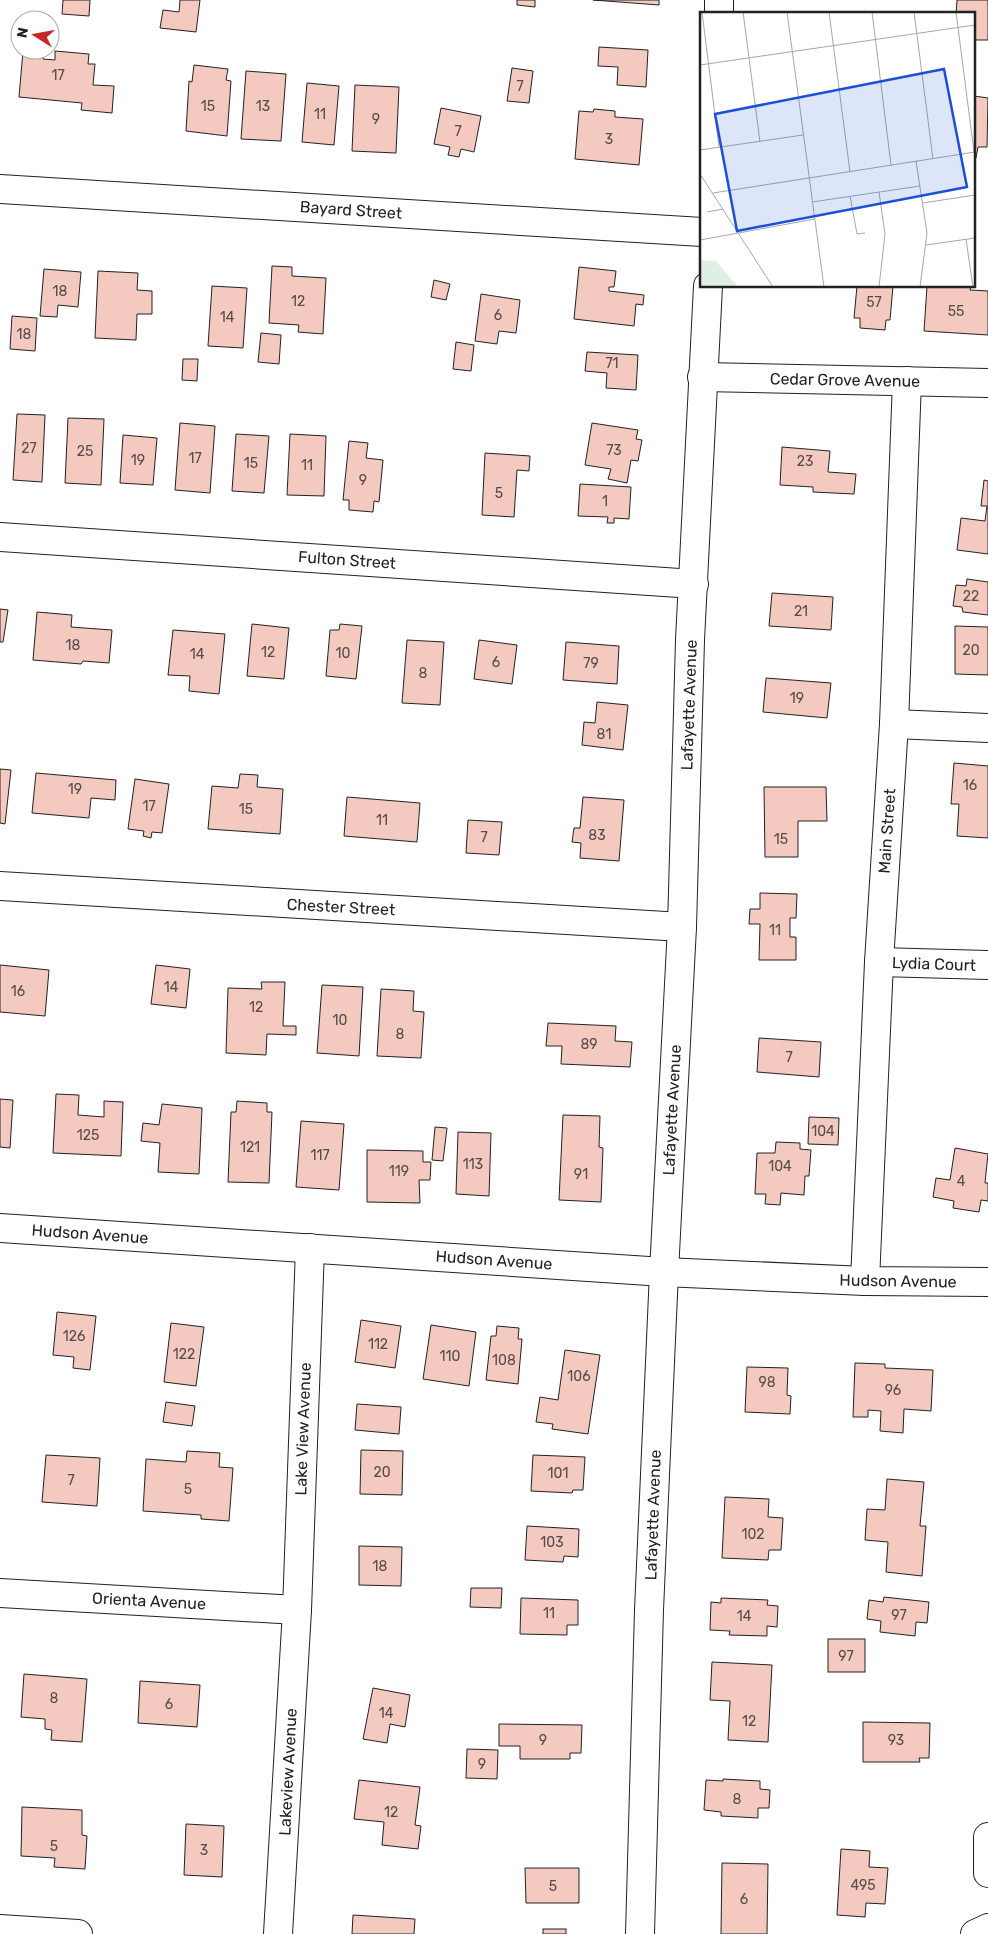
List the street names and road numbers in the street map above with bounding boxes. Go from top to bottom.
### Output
street label: Bayard Street [299,197,403,223]
street label: Cedar Grove Avenue [770,369,920,391]
street label: Fulton Street [297,547,397,573]
street label: Lafayette Avenue [677,639,701,771]
street label: Main Street [875,788,899,874]
street label: Chester Street [286,895,396,919]
street label: Lydia Court [892,953,976,975]
street label: Lafayette Avenue [659,1044,685,1176]
street label: Hudson Avenue [31,1220,149,1248]
street label: Hudson Avenue [435,1246,553,1274]
street label: Hudson Avenue [839,1270,957,1292]
street label: Lake View Avenue [291,1362,315,1496]
street label: Lafayette Avenue [641,1449,665,1581]
street label: Orienta Avenue [92,1589,206,1613]
street label: Lakeview Avenue [275,1708,301,1836]

